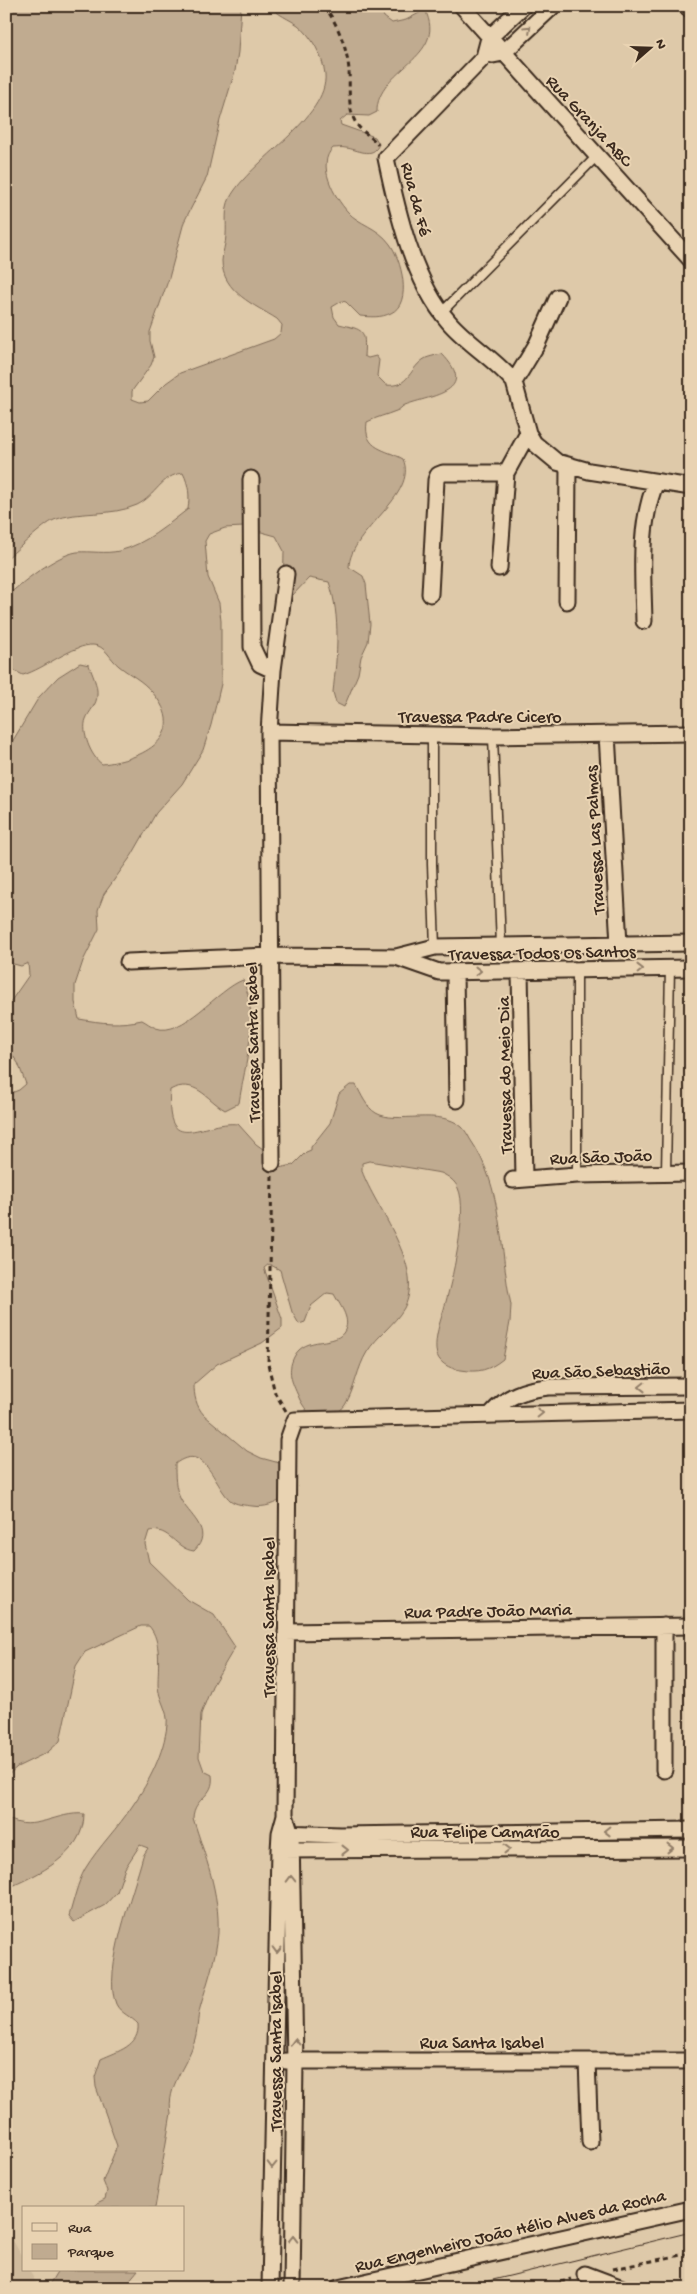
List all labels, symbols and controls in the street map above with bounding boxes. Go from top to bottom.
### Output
north arrow [624,22,674,72]
one-way arrow [522,26,531,35]
text: N [650,37,669,52]
street label: Rua Granja ABC [540,72,637,173]
street label: Rua da Fé [395,160,435,239]
street label: Travessa Padre Cicero [397,708,562,729]
street label: Travessa Las Palmas [582,764,611,916]
street label: Travessa Todos Os Santos [447,942,637,967]
street label: Travessa Santa Isabel [243,962,266,1123]
one-way arrow [636,964,644,974]
one-way arrow [474,966,482,976]
street label: Travessa do Meio Dia [495,995,518,1155]
street label: Rua São João [550,1146,653,1171]
street label: Rua São Sebastião [532,1360,671,1385]
one-way arrow [638,1381,646,1392]
one-way arrow [536,1408,544,1418]
street label: Travessa Santa Isabel [260,1537,281,1698]
street label: Rua Padre João Maria [404,1601,573,1624]
street label: Rua Felipe Camarão [410,1823,560,1844]
one-way arrow [603,1826,610,1836]
one-way arrow [666,1843,674,1853]
one-way arrow [504,1844,512,1854]
one-way arrow [341,1845,349,1856]
one-way arrow [286,1875,296,1882]
one-way arrow [271,1946,282,1954]
street label: Travessa Santa Isabel [267,1971,288,2132]
street label: Rua Santa Isabel [420,2034,544,2055]
one-way arrow [290,2037,300,2045]
one-way arrow [267,2161,278,2169]
street label: Rua Engenheiro João Hélio Alves da Rocha [353,2186,669,2278]
legend [22,2206,185,2272]
text: Rua [68,2220,92,2238]
one-way arrow [288,2235,298,2242]
text: Parque [67,2244,114,2262]

